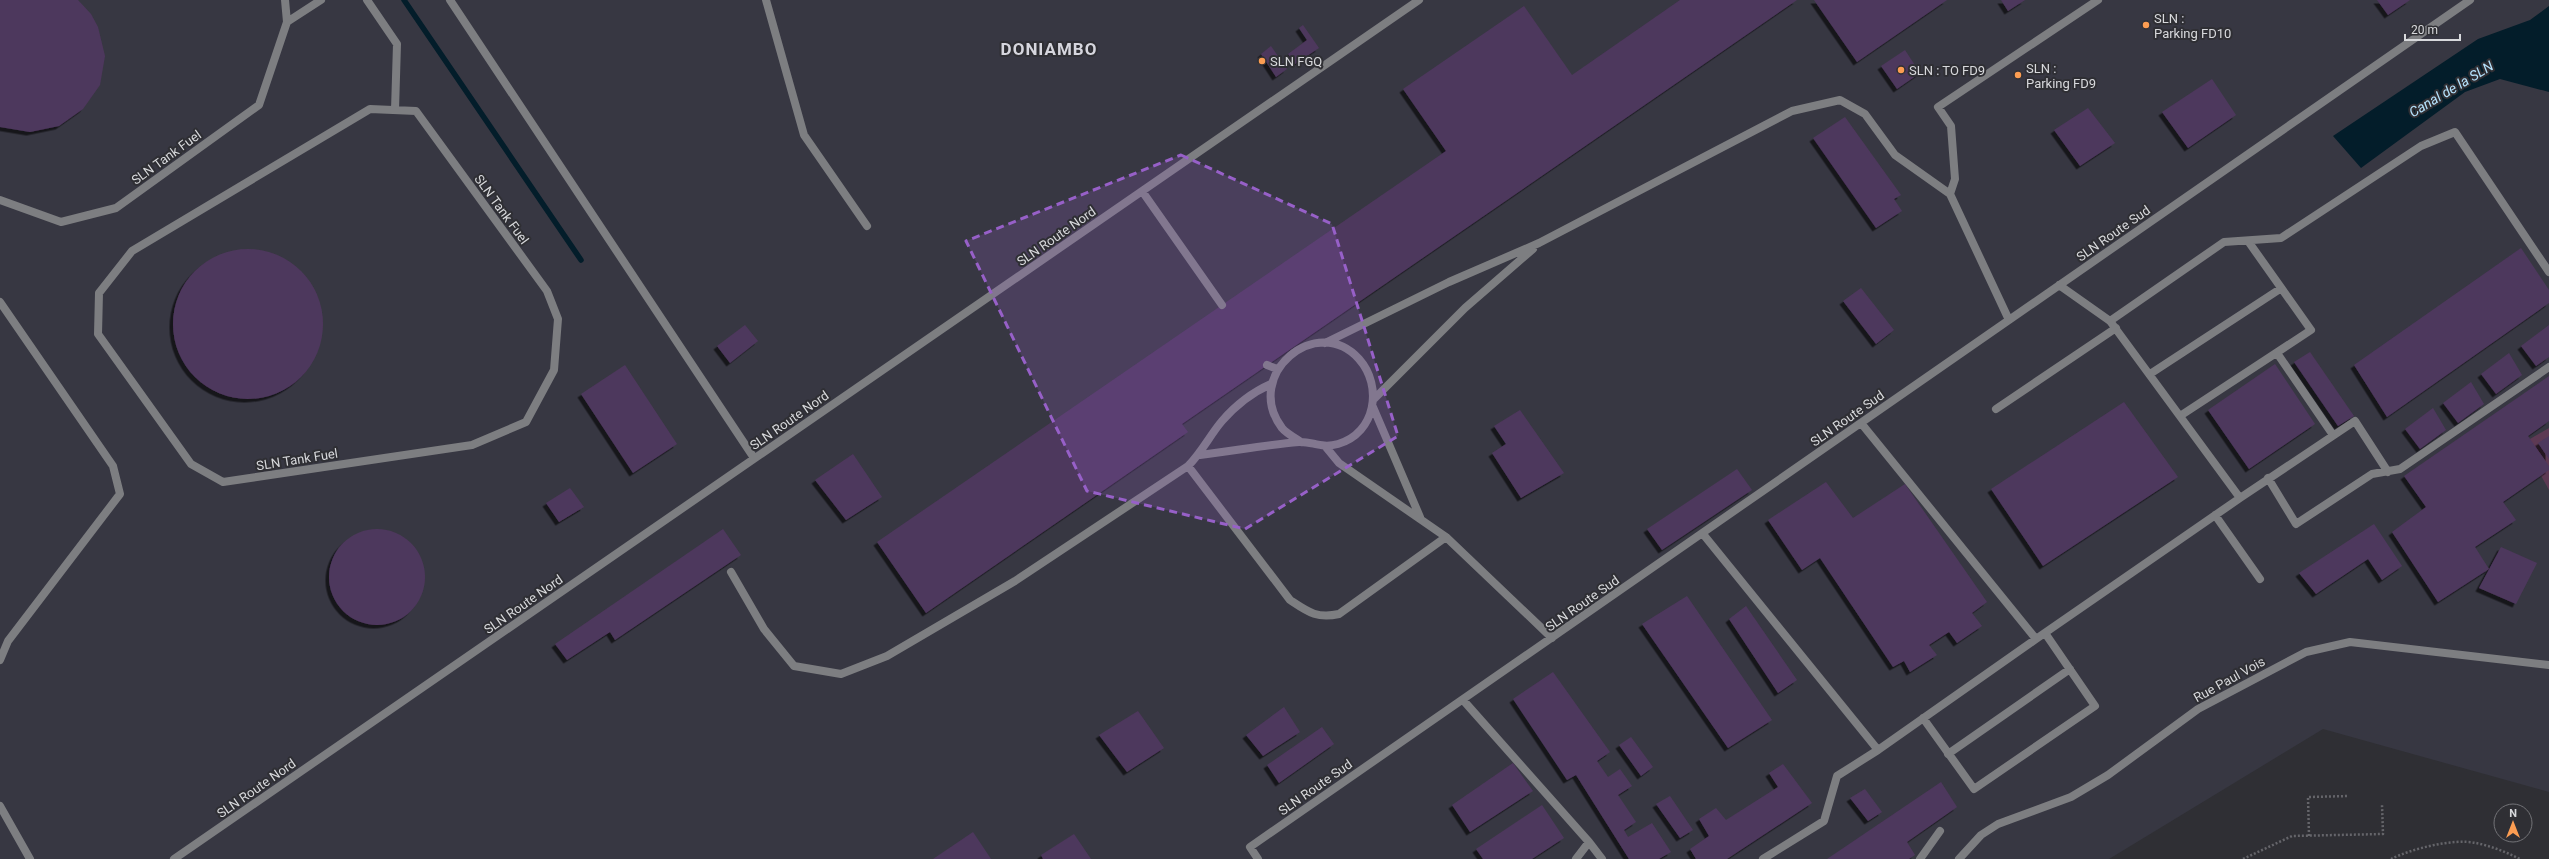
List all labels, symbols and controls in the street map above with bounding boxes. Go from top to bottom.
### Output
place label: SLN : Parking FD10 [2154,11,2231,41]
scale bar [2405,16,2460,42]
marker: SLN : Parking FD10 [2141,20,2151,30]
text: 20 m [2411,23,2438,37]
district label: DONIAMBO [1001,39,1097,59]
place label: SLN FGQ [1270,54,1322,69]
marker: SLN FGQ [1257,56,1267,66]
water label: Canal de la SLN [2406,57,2496,120]
place label: SLN : Parking FD9 [2026,61,2096,91]
place label: SLN : TO FD9 [1909,63,1985,78]
marker: SLN : TO FD9 [1896,65,1906,75]
marker: SLN : Parking FD9 [2013,70,2023,80]
street label: SLN Tank Fuel [129,127,204,188]
street label: SLN Tank Fuel [471,172,532,247]
street label: SLN Route Sud [2074,202,2153,264]
street label: SLN Route Nord [1014,204,1098,269]
street label: SLN Route Sud [1808,387,1887,449]
street label: SLN Route Nord [747,388,831,453]
street label: SLN Tank Fuel [255,446,339,473]
street label: SLN Route Nord [481,572,565,637]
street label: SLN Route Sud [1543,572,1622,634]
street label: Rue Paul Vois [2191,654,2268,705]
street label: SLN Route Nord [214,756,298,821]
street label: SLN Route Sud [1276,756,1355,818]
north arrow [2493,803,2533,843]
text: N [2509,807,2517,820]

